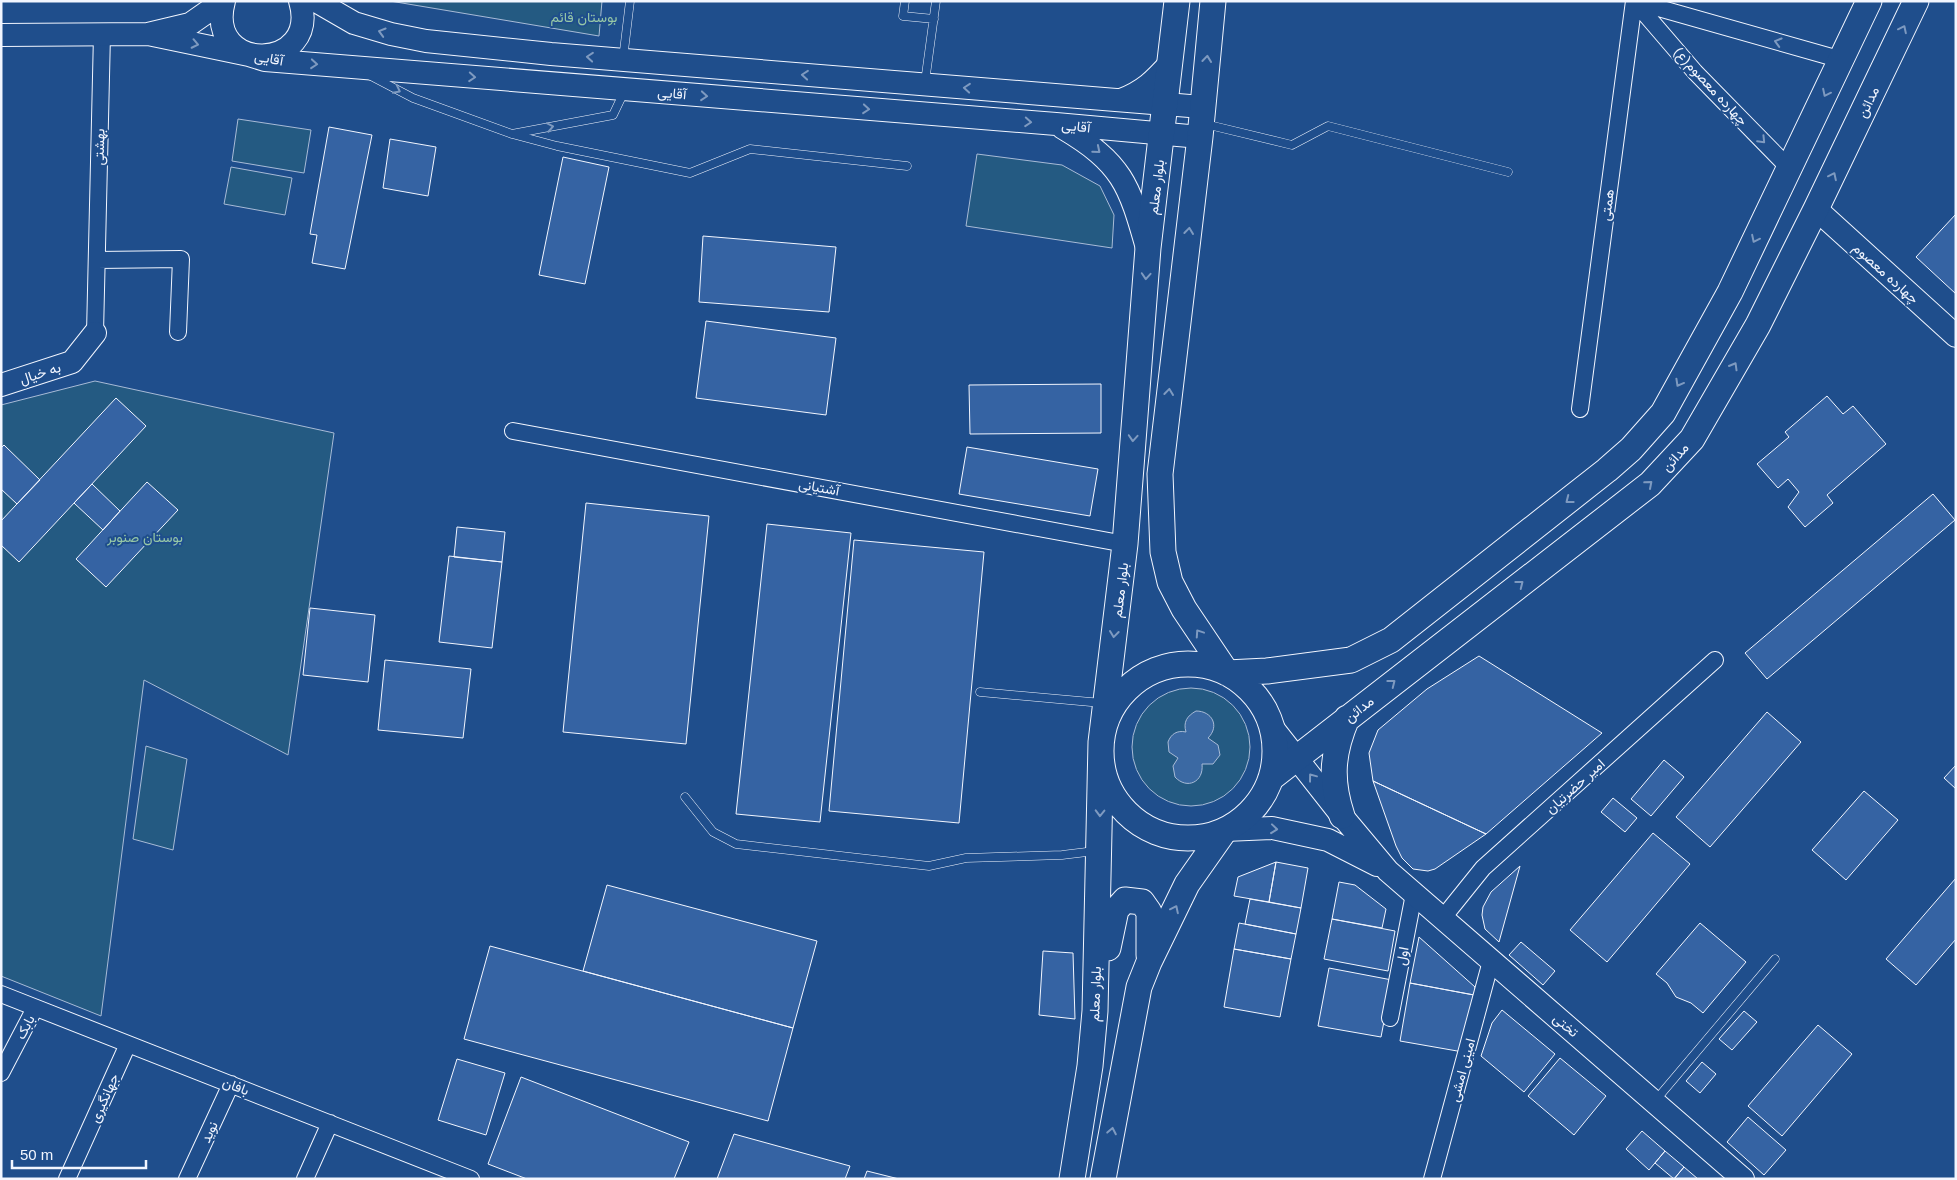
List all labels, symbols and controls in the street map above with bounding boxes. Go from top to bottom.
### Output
park label: بوستان قائم [550,9,618,26]
one-way arrow [1897,25,1907,34]
one-way arrow [378,27,386,37]
one-way arrow [1775,37,1783,47]
one-way arrow [191,38,200,48]
street label: چهارده معصوم(ع) [1669,44,1751,130]
street label: آقایی [253,48,286,70]
one-way arrow [586,52,594,63]
one-way arrow [1201,54,1212,62]
one-way arrow [310,58,318,69]
one-way arrow [800,69,808,80]
one-way arrow [468,72,476,83]
one-way arrow [962,82,970,93]
one-way arrow [392,84,401,94]
street label: آقایی [657,84,689,103]
street label: مدائن [1854,84,1883,121]
one-way arrow [1822,88,1832,97]
one-way arrow [700,90,708,101]
one-way arrow [862,103,870,114]
one-way arrow [1024,116,1032,127]
street label: آقایی [1061,117,1093,137]
one-way arrow [546,122,555,132]
street label: بهشتی [91,128,108,166]
one-way arrow [1756,135,1765,144]
one-way arrow [1091,144,1100,152]
street label: بلوار معلم [1145,158,1168,216]
one-way arrow [1827,172,1837,181]
street label: همتی [1597,188,1618,222]
one-way arrow [1183,226,1194,234]
one-way arrow [1751,234,1761,243]
street label: چهارده معصوم [1849,239,1922,308]
one-way arrow [1140,272,1151,280]
street label: به خیال [17,359,63,389]
one-way arrow [1727,363,1737,372]
one-way arrow [1676,377,1686,386]
one-way arrow [1163,388,1174,396]
one-way arrow [1128,434,1139,442]
street label: مدائن [1658,440,1693,475]
street label: آشتیانی [797,476,842,500]
one-way arrow [1643,481,1652,490]
one-way arrow [1566,494,1575,502]
park label: بوستان صنوبر [106,529,183,546]
street label: بلوار معلم [1109,561,1132,619]
one-way arrow [1514,581,1523,589]
one-way arrow [1196,629,1205,638]
one-way arrow [1109,631,1120,639]
one-way arrow [1386,681,1395,689]
street label: مدائن [1341,693,1377,726]
street label: امیر حضرتیان [1542,755,1609,817]
one-way arrow [1309,774,1318,783]
one-way arrow [1094,810,1105,818]
one-way arrow [1270,823,1278,834]
one-way arrow [1169,905,1179,914]
street label: اول [1392,945,1414,967]
street label: بلوار معلم [1086,966,1105,1022]
street label: تختی [1550,1010,1582,1041]
street label: بابک [12,1012,39,1042]
street label: امینی امشی [1446,1036,1479,1104]
street label: جهانگیری [86,1071,123,1125]
street label: بافان [220,1074,252,1099]
street label: نوید [197,1119,222,1146]
one-way arrow [1107,1126,1117,1135]
scale bar [12,1138,146,1170]
text: 50 m [20,1146,53,1163]

